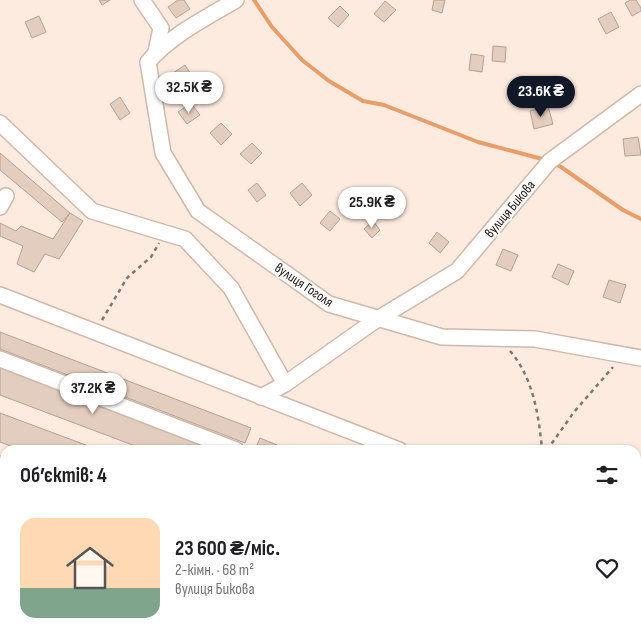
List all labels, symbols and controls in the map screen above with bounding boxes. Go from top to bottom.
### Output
pin: 32.5K ₴ [143,72,235,114]
pin: 23.6K ₴ [495,76,587,118]
text: 32.5K ₴ [166,78,212,97]
text: 23.6K ₴ [518,82,564,101]
street label: вулиця Бикова [481,177,539,241]
pin: 25.9K ₴ [326,186,418,229]
text: 25.9K ₴ [349,193,395,212]
street label: вулиця Гоголя [272,259,336,311]
pin: 37.2K ₴ [47,372,139,415]
text: 37.2K ₴ [71,379,115,398]
icon: filters [593,461,621,489]
text: Об’єктів: 4 [20,463,107,488]
text: 23 600 ₴/міс. [175,536,280,561]
icon: home [60,538,120,598]
icon: heart [593,554,621,582]
text: 2-кімн. · 68 m² [175,561,254,580]
text: вулиця Бикова [175,580,255,599]

